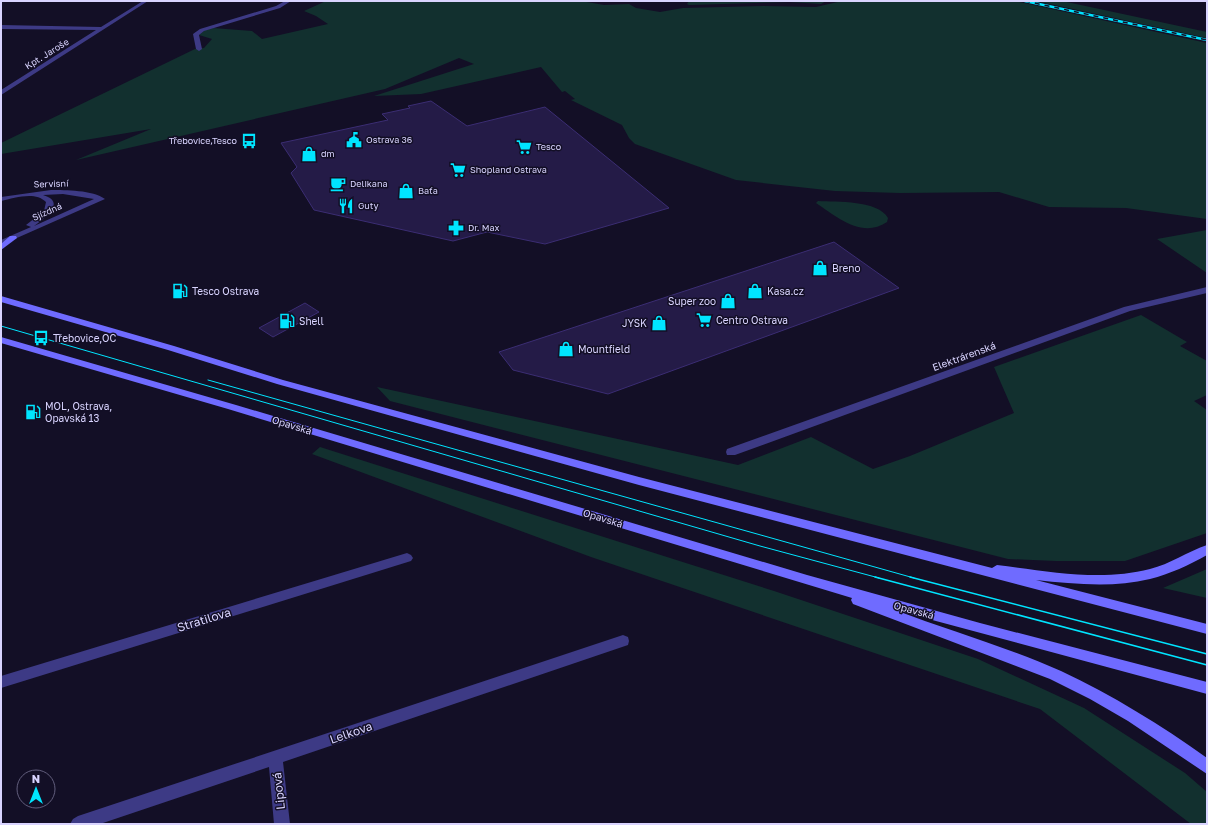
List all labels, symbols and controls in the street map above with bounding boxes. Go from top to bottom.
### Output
street label: Kpt. Jaroše [23,36,71,71]
public building icon: Ostrava 36 [345,131,363,149]
bus stop icon: Třebovice,Tesco [240,132,258,150]
place label: Ostrava 36 [366,134,412,145]
place label: Třebovice,Tesco [169,135,237,146]
supermarket icon: Tesco [515,138,533,156]
place label: Tesco [536,141,561,152]
shop icon: dm [300,145,318,163]
place label: dm [321,148,335,159]
supermarket icon: Shopland Ostrava [449,161,467,179]
place label: Shopland Ostrava [470,164,547,175]
cafe icon: Delikana [329,175,347,193]
street label: Servisní [33,177,69,190]
place label: Delikana [350,178,388,189]
shop icon: Baťa [397,182,415,200]
place label: Baťa [418,185,438,196]
restaurant icon: Guty [337,197,355,215]
street label: Sjízdná [30,200,63,223]
place label: Guty [358,200,379,211]
pharmacy icon: Dr. Max [447,219,465,237]
place label: Dr. Max [468,222,500,233]
shop icon: Breno [811,259,829,277]
place label: Breno [832,262,860,274]
fuel station icon: Tesco Ostrava [171,282,189,300]
shop icon: Kasa.cz [746,282,764,300]
place label: Tesco Ostrava [192,285,259,297]
place label: Kasa.cz [767,285,804,297]
shop icon: Super zoo [719,292,737,310]
place label: Super zoo [668,295,716,307]
supermarket icon: Centro Ostrava [695,311,713,329]
fuel station icon: Shell [278,312,296,330]
shop icon: JYSK [650,314,668,332]
place label: Centro Ostrava [716,314,788,326]
place label: Shell [299,315,324,327]
place label: JYSK [622,317,647,329]
bus stop icon: Třebovice,OC [32,329,50,347]
place label: Třebovice,OC [53,332,116,344]
street label: Elektrárenská [931,339,997,373]
shop icon: Mountfield [557,340,575,358]
place label: Mountfield [578,343,630,355]
place label: MOL, Ostrava, Opavská 13 [45,400,112,424]
fuel station icon: MOL, Ostrava, Opavská 13 [24,403,42,421]
street label: Opavská [271,413,313,437]
street label: Opavská [582,506,624,530]
street label: Opavská [893,599,935,621]
street label: Stratilova [175,604,232,635]
street label: Lelkova [328,718,374,747]
north arrow [16,769,56,809]
text: N [32,772,40,785]
street label: Lipová [269,772,288,811]

